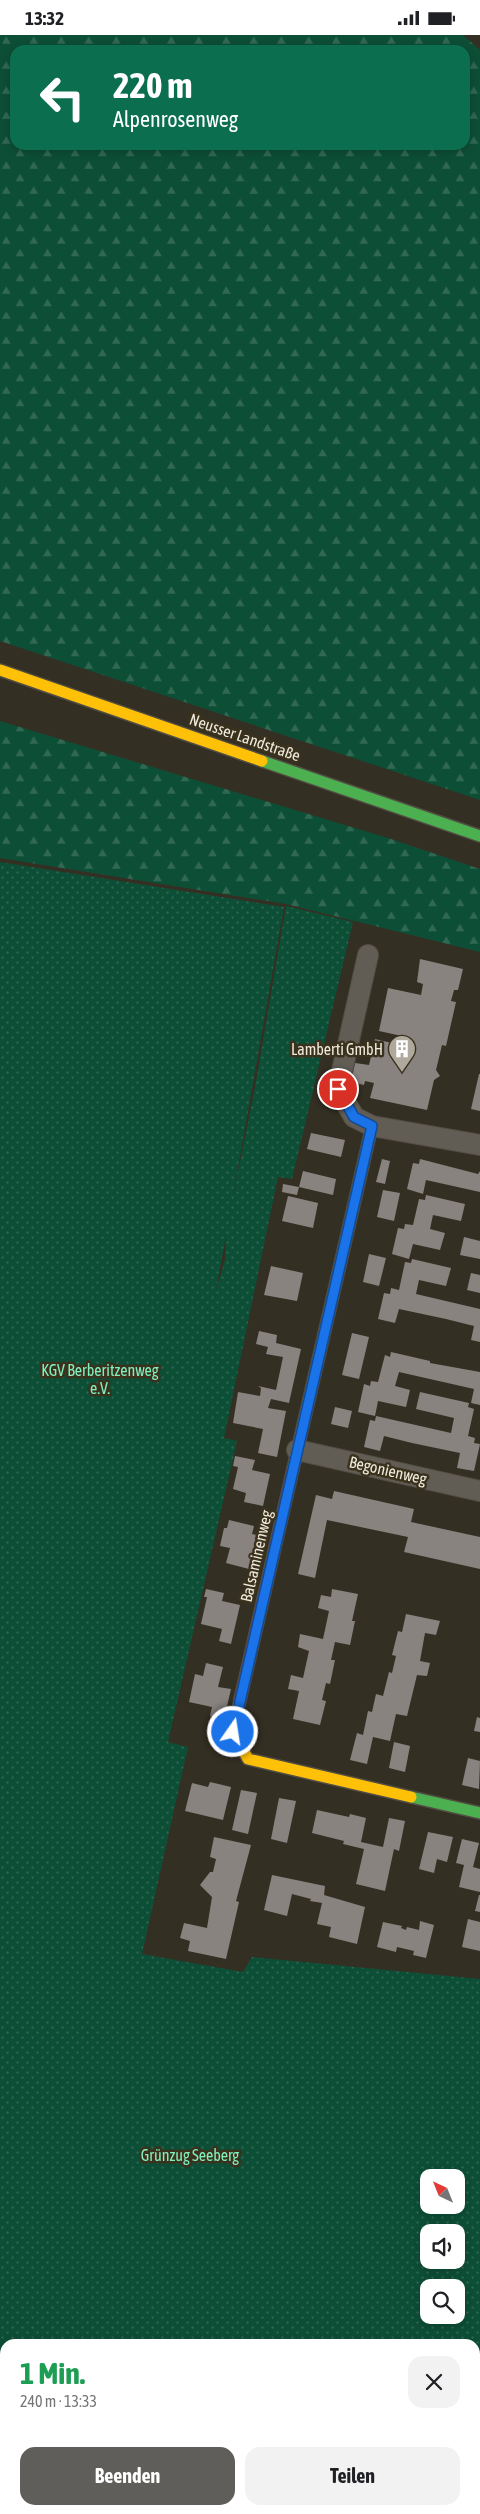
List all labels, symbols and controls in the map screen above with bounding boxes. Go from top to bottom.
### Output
text: 13:32 [25,7,64,29]
icon: left [30,65,95,130]
text: 220 m [113,65,192,105]
text: Alpenrosenweg [113,106,238,132]
street label: Neusser Landstraße [187,710,303,764]
building icon: Lamberti GmbH [387,1034,417,1073]
place label: Lamberti GmbH [291,1040,383,1058]
pin [317,1068,359,1110]
icon: arrive [324,1075,352,1103]
park label: KGV Berberitzenweg e.V. [41,1361,159,1397]
street label: Begonienweg [347,1452,429,1489]
street label: Balsaminenweg [237,1508,276,1604]
position arrow [206,1705,258,1757]
park label: Grünzug Seeberg [141,2146,239,2165]
north arrow [420,2169,465,2214]
map controls [420,2169,465,2324]
button: sound [420,2224,465,2269]
button: search [420,2279,465,2324]
text: 1 Min. [20,2356,85,2390]
button: close [408,2356,460,2408]
text: 240 m · 13:33 [20,2392,97,2410]
button: Beenden [20,2447,235,2505]
button: Teilen [245,2447,460,2505]

